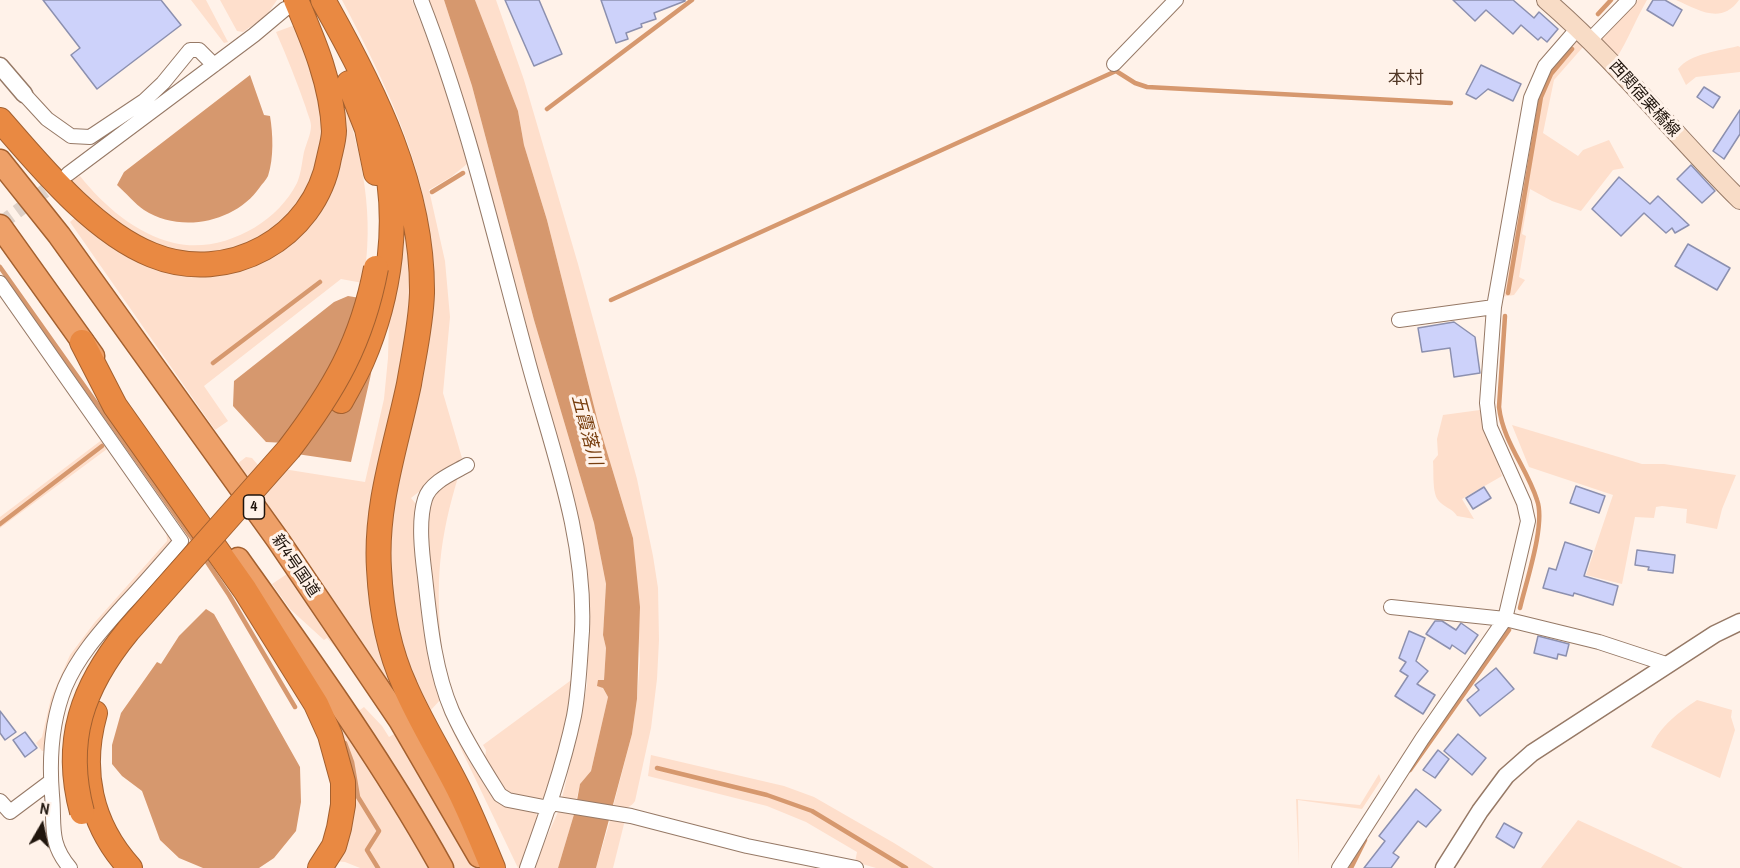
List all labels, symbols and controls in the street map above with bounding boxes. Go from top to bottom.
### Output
street label: 西関宿栗橋線 [1605,57,1683,141]
district label: 本村 [1388,68,1424,90]
water label: 五霞落川 [566,392,606,468]
road number: 4 [244,495,264,519]
street label: 新4号国道 [267,531,323,601]
north arrow [12,796,72,856]
text: N [38,797,51,820]

